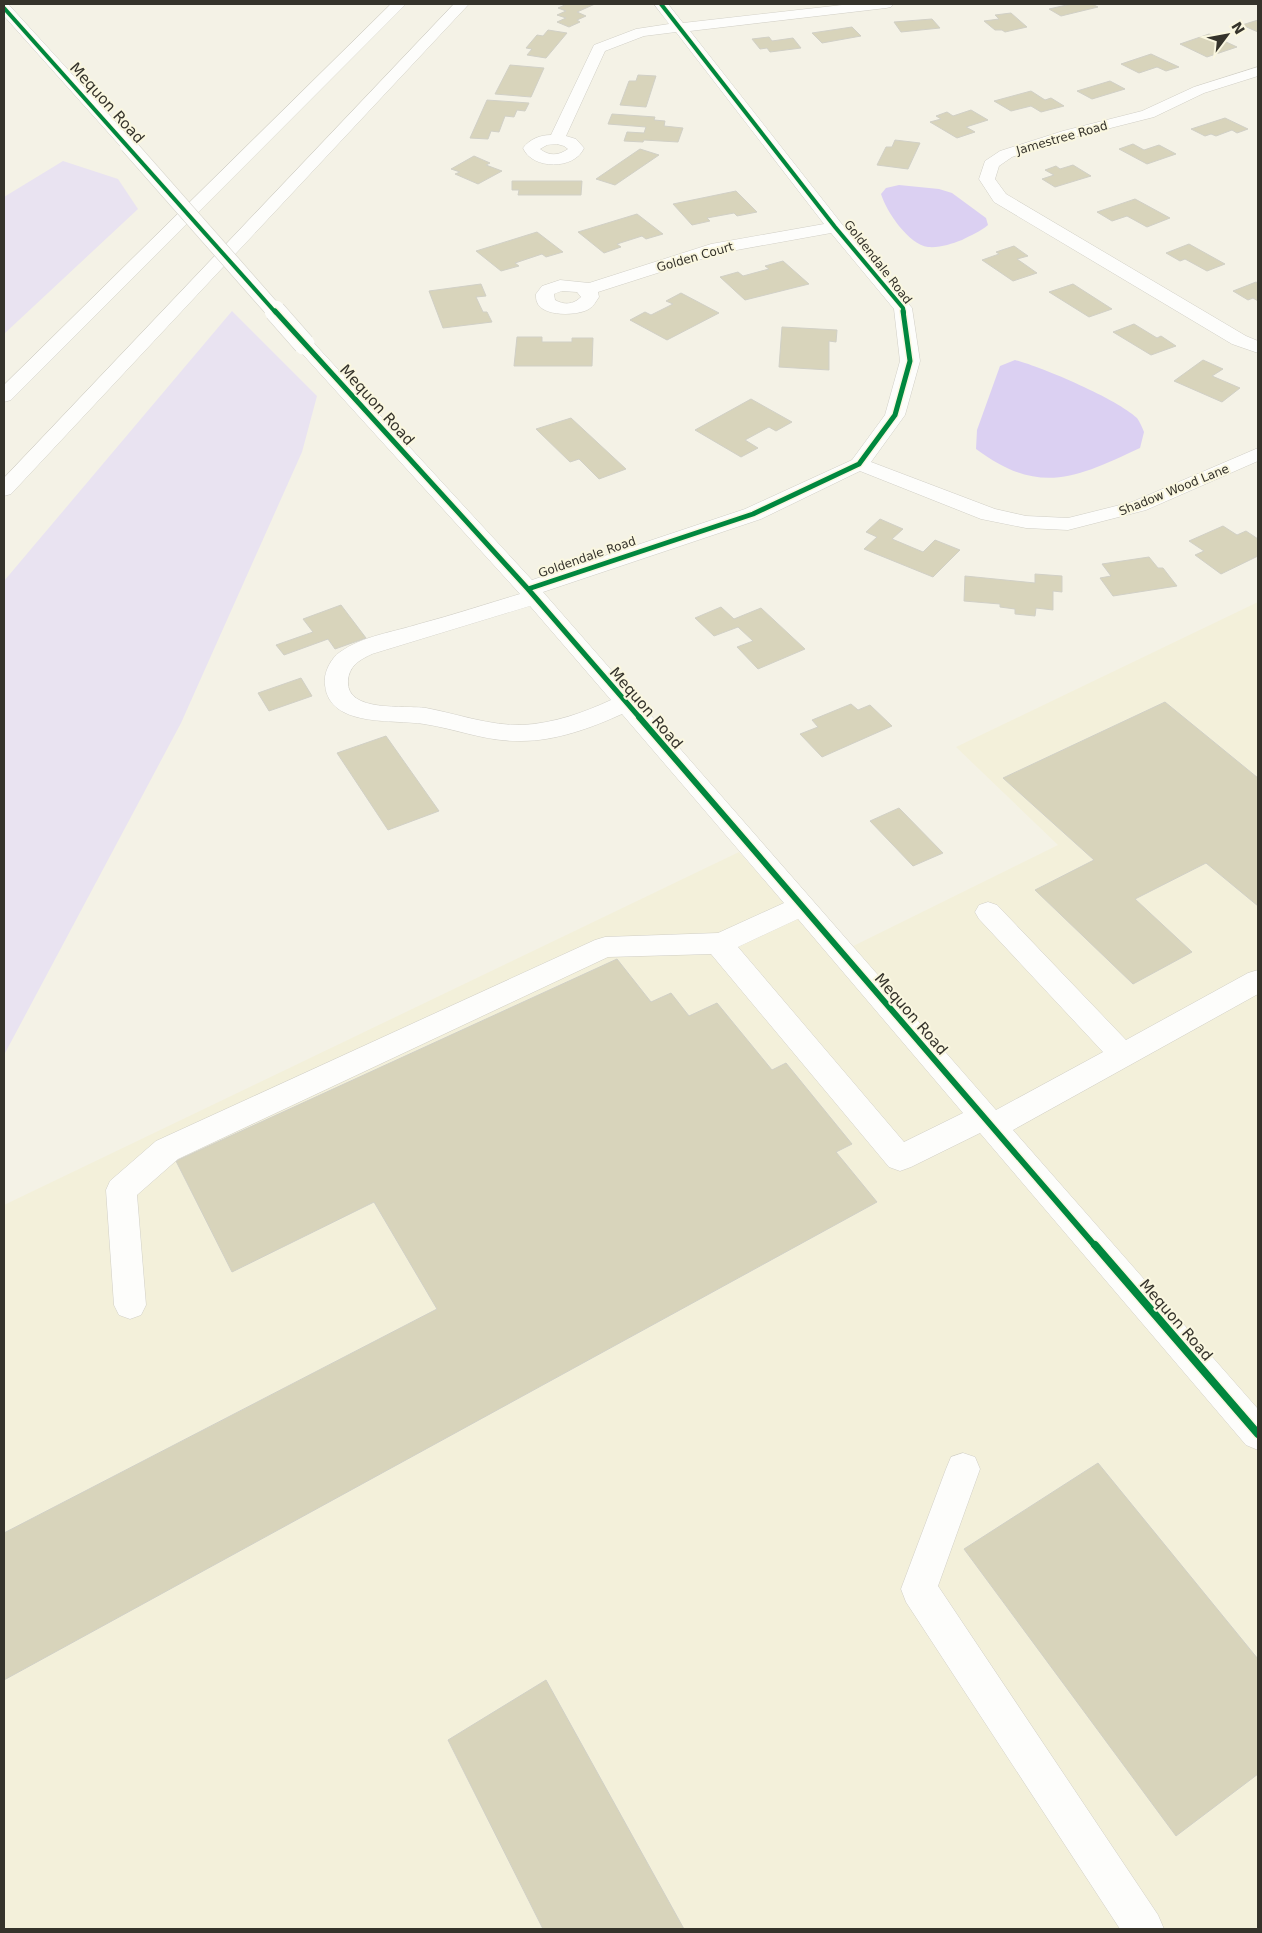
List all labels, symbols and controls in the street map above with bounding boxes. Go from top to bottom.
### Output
north arrow [1202,10,1252,60]
text: N [1228,19,1248,37]
street label: Mequon Road [66,59,148,147]
street label: Jamestree Road [1014,118,1109,158]
street label: Goldendale Road [841,217,915,307]
street label: Golden Court [655,239,735,275]
street label: Mequon Road [336,361,418,449]
street label: Shadow Wood Lane [1117,462,1231,518]
street label: Goldendale Road [536,534,638,580]
street label: Mequon Road [606,663,686,753]
street label: Mequon Road [871,969,951,1059]
street label: Mequon Road [1136,1275,1216,1365]

